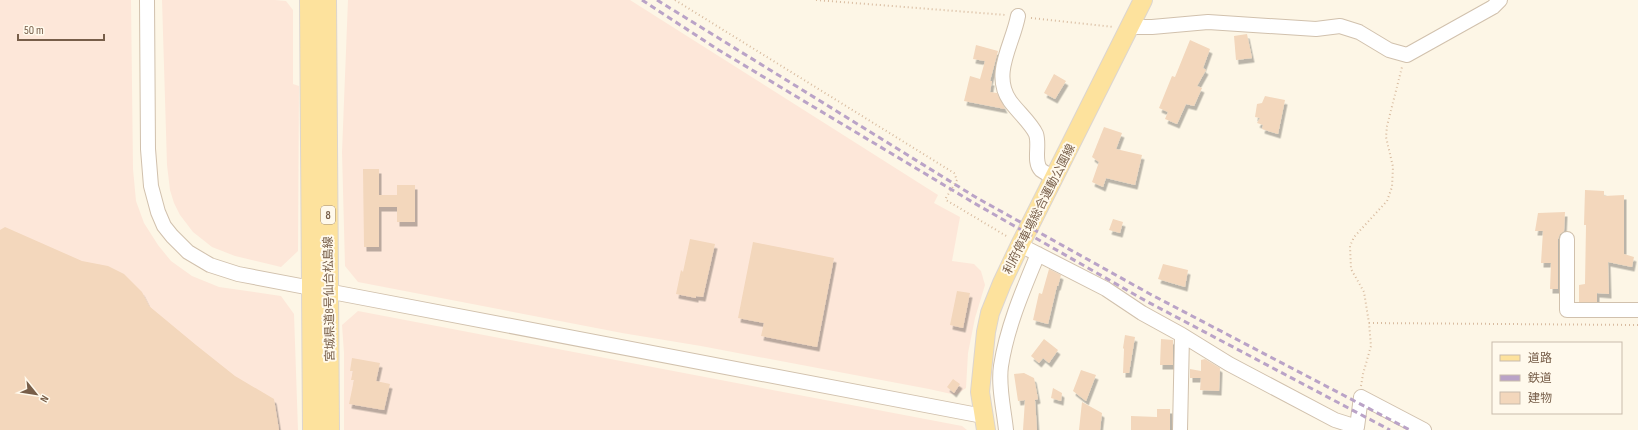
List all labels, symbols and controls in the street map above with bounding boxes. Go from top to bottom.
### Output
scale bar [18,16,104,42]
text: 50 m [24,23,44,38]
street label: 利府停車場総合運動公園線 [1000,142,1079,277]
road number: 8 [321,206,335,224]
street label: 宮城県道8号仙台松島線 [321,236,338,362]
legend [1492,342,1622,414]
text: 道路 [1528,351,1552,366]
text: 鉄道 [1528,371,1552,386]
north arrow [16,374,56,414]
text: 建物 [1528,391,1552,406]
text: N [37,393,51,405]

